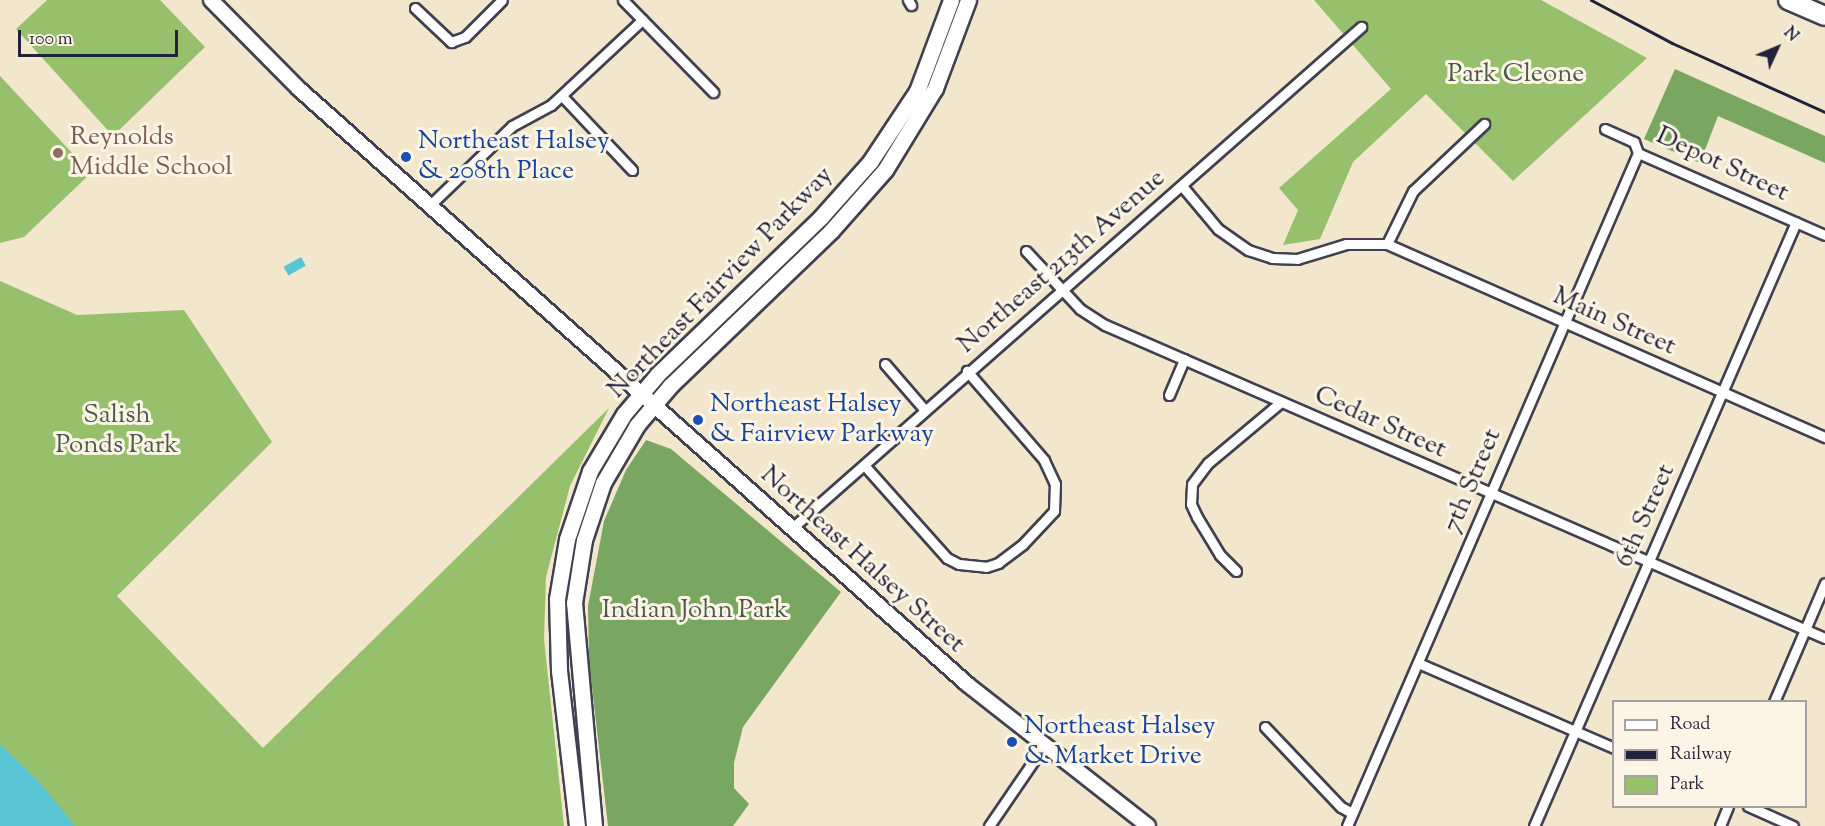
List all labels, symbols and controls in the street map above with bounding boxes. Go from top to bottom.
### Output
scale bar [21,18,182,56]
north arrow [1747,18,1807,78]
text: N [1778,23,1803,48]
text: 100 m [29,27,73,53]
park label: Park Cleone [1448,59,1584,91]
street label: Depot Street [1651,121,1793,209]
place label: Reynolds Middle School [70,122,233,184]
place label: Northeast Halsey & 208th Place [418,126,610,188]
marker: Reynolds Middle School [51,146,65,160]
marker: Northeast Halsey & 208th Place [399,150,413,164]
street label: Northeast Fairview Parkway [602,160,840,406]
street label: Northeast 213th Avenue [952,163,1172,361]
street label: Main Street [1548,281,1680,363]
street label: Cedar Street [1309,380,1451,466]
place label: Northeast Halsey & Fairview Parkway [710,389,934,450]
park label: Salish Ponds Park [55,400,179,461]
marker: Northeast Halsey & Fairview Parkway [691,413,705,427]
street label: 7th Street [1437,424,1509,538]
street label: Northeast Halsey Street [753,460,971,660]
street label: 6th Street [1609,460,1683,572]
park label: Indian John Park [602,595,788,627]
legend [1612,700,1807,808]
place label: Northeast Halsey & Market Drive [1024,711,1216,772]
text: Road [1670,712,1710,738]
marker: Northeast Halsey & Market Drive [1005,735,1019,749]
text: Railway [1670,742,1732,768]
text: Park [1670,772,1704,798]

